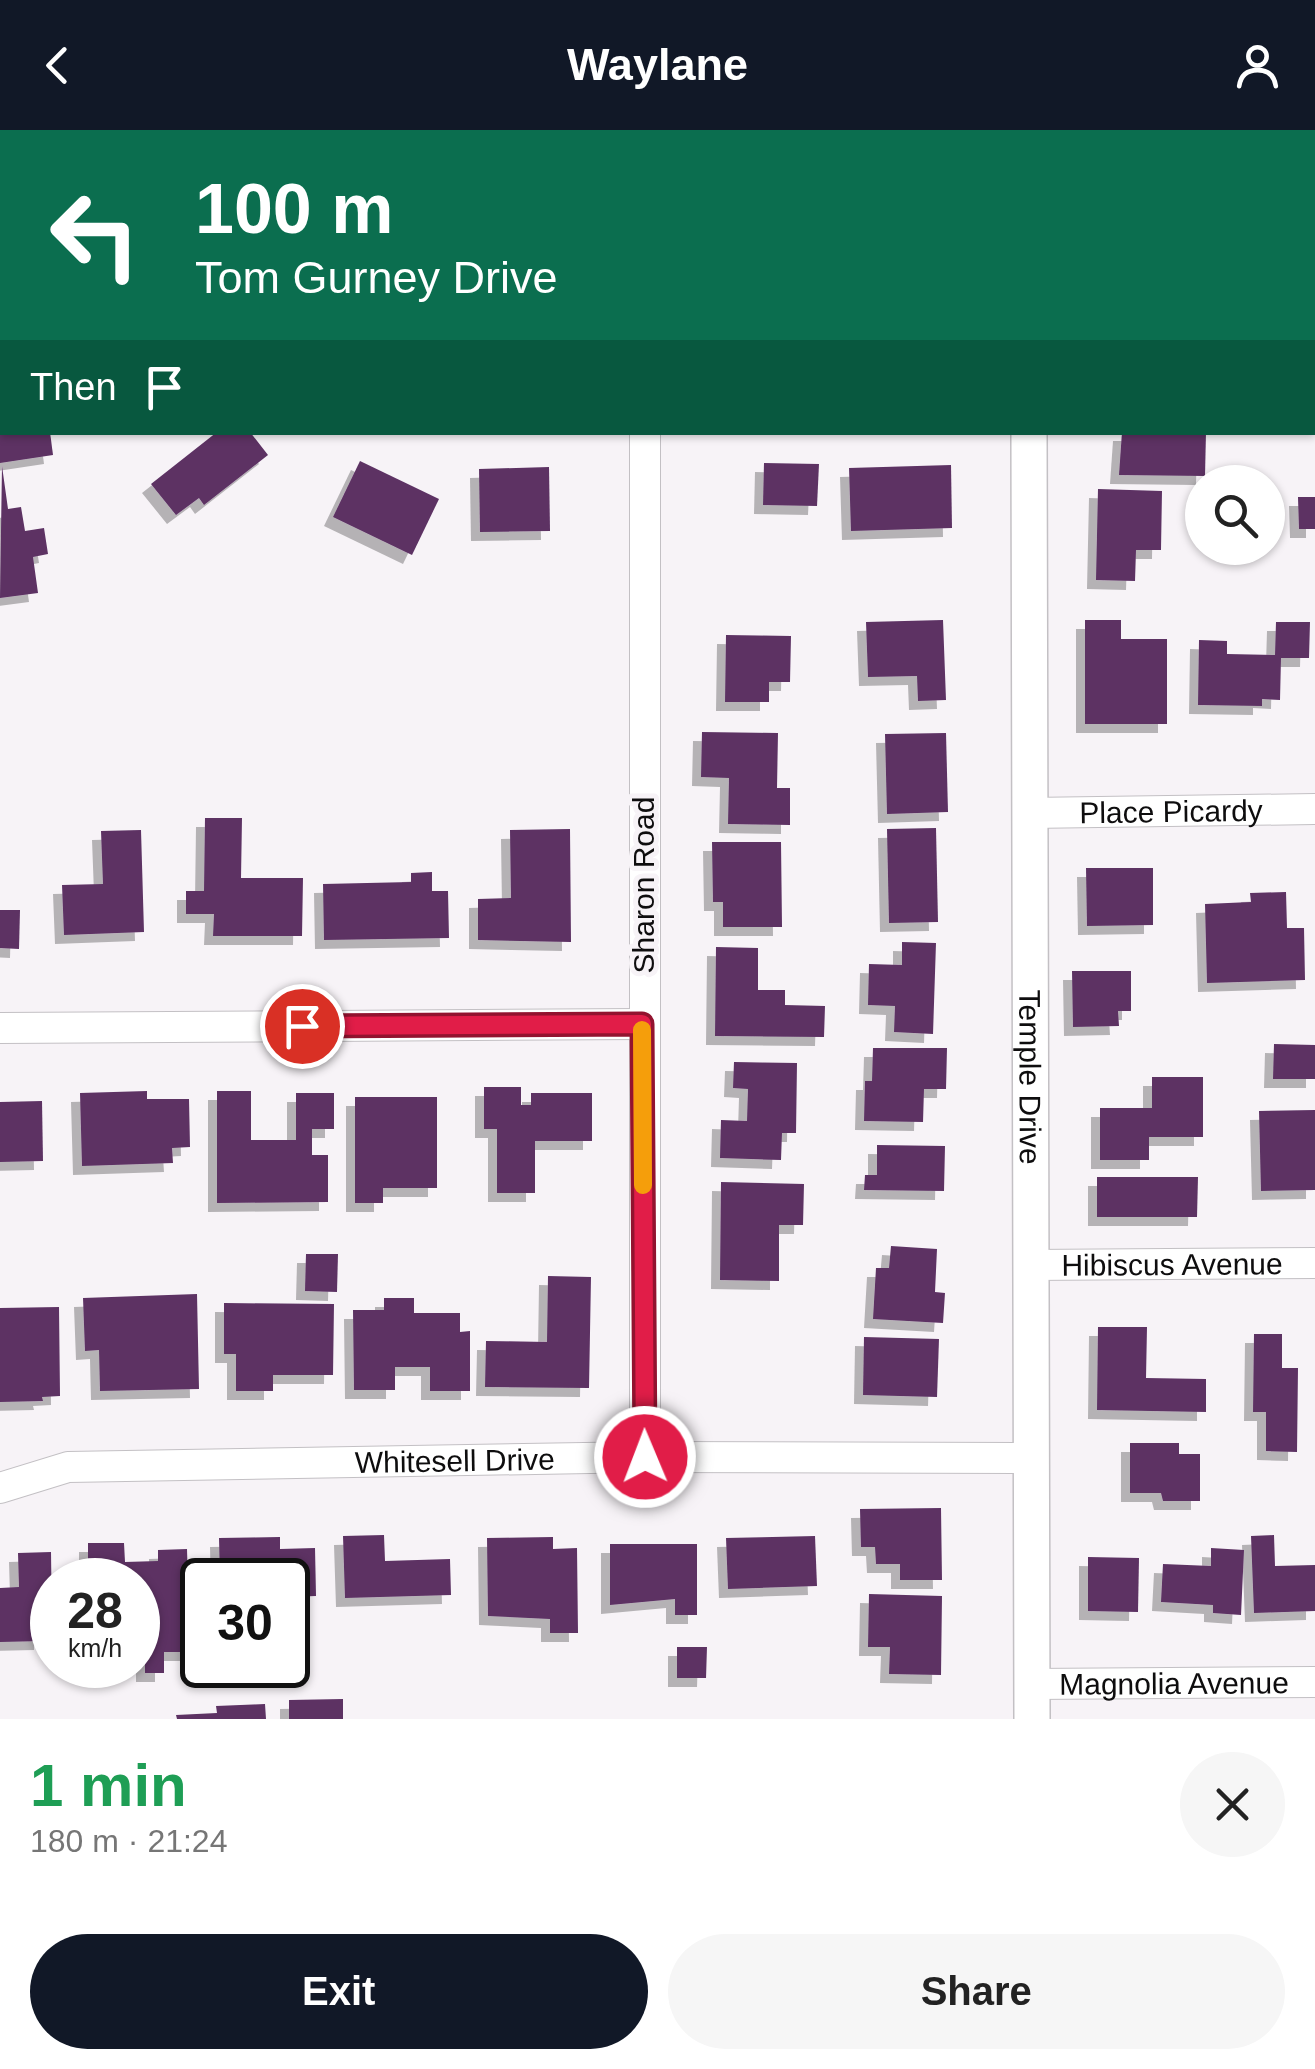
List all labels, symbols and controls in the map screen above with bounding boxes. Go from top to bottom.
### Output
icon: back [30,38,85,93]
icon: person [1230,38,1285,93]
text: Waylane [567,39,748,90]
icon: left [30,170,160,300]
text: 100 m [195,170,393,248]
text: Tom Gurney Drive [195,252,558,303]
icon: arrive [137,360,192,415]
text: Then [30,366,117,408]
map controls [1185,465,1285,565]
button: search [1185,465,1285,565]
street label: Place Picardy [1079,793,1263,829]
street label: Sharon Road [627,797,660,973]
pin [260,984,345,1069]
street label: Temple Drive [1014,989,1047,1165]
icon: arrive [275,999,330,1054]
street label: Hibiscus Avenue [1061,1247,1283,1281]
position arrow [593,1405,697,1509]
street label: Whitesell Drive [354,1442,555,1479]
speed limit sign: 30 [180,1558,310,1688]
text: 28 [67,1583,123,1639]
text: km/h [68,1634,122,1662]
street label: Magnolia Avenue [1059,1666,1289,1700]
text: 1 min [30,1752,187,1819]
button: close [1180,1752,1285,1857]
text: 180 m · 21:24 [30,1823,227,1859]
button: Exit [30,1934,648,2049]
button: Share [668,1934,1285,2049]

